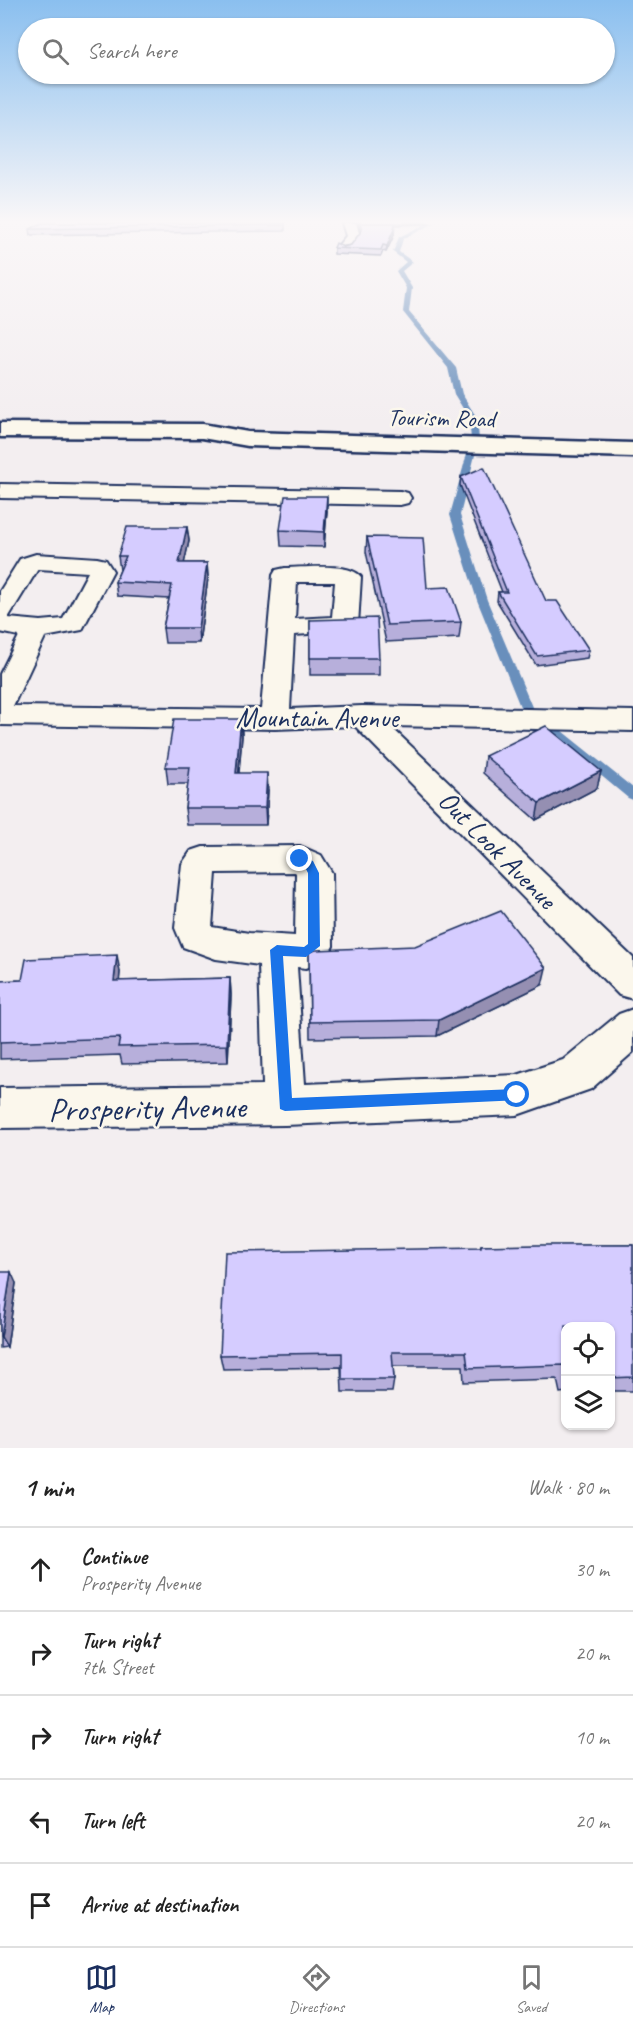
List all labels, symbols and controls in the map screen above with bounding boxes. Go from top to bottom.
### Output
search box [18,18,615,84]
icon: search [39,35,72,68]
text: Search here [87,37,177,65]
street label: Tourism Road [387,402,498,434]
street label: Mountain Avenue [236,700,400,735]
street label: Out Look Avenue [431,783,566,917]
route end [286,845,312,871]
route start [503,1081,529,1107]
street label: Prosperity Avenue [48,1085,248,1131]
map controls [561,1322,615,1430]
button: locate [561,1322,615,1376]
button: layers [561,1376,615,1430]
text: 1 min [24,1471,74,1504]
text: Walk · 80 m [528,1475,609,1500]
text: Continue [81,1543,147,1571]
icon: ahead [24,1553,57,1586]
text: 30 m [575,1557,609,1582]
text: Prosperity Avenue [81,1571,201,1596]
text: Turn right [81,1627,158,1655]
icon: right [24,1637,57,1670]
text: 20 m [575,1641,609,1666]
text: 7th Street [81,1655,154,1680]
icon: right [24,1721,57,1754]
text: Turn right [81,1723,158,1751]
text: 10 m [575,1725,609,1750]
icon: left [24,1805,57,1838]
text: Turn left [81,1807,145,1835]
text: 20 m [575,1809,609,1834]
icon: arrive [24,1889,57,1922]
text: Arrive at destination [81,1891,238,1919]
tab: Map [85,1961,118,2017]
tab: Directions [289,1961,344,2017]
tab: Saved [515,1961,548,2017]

